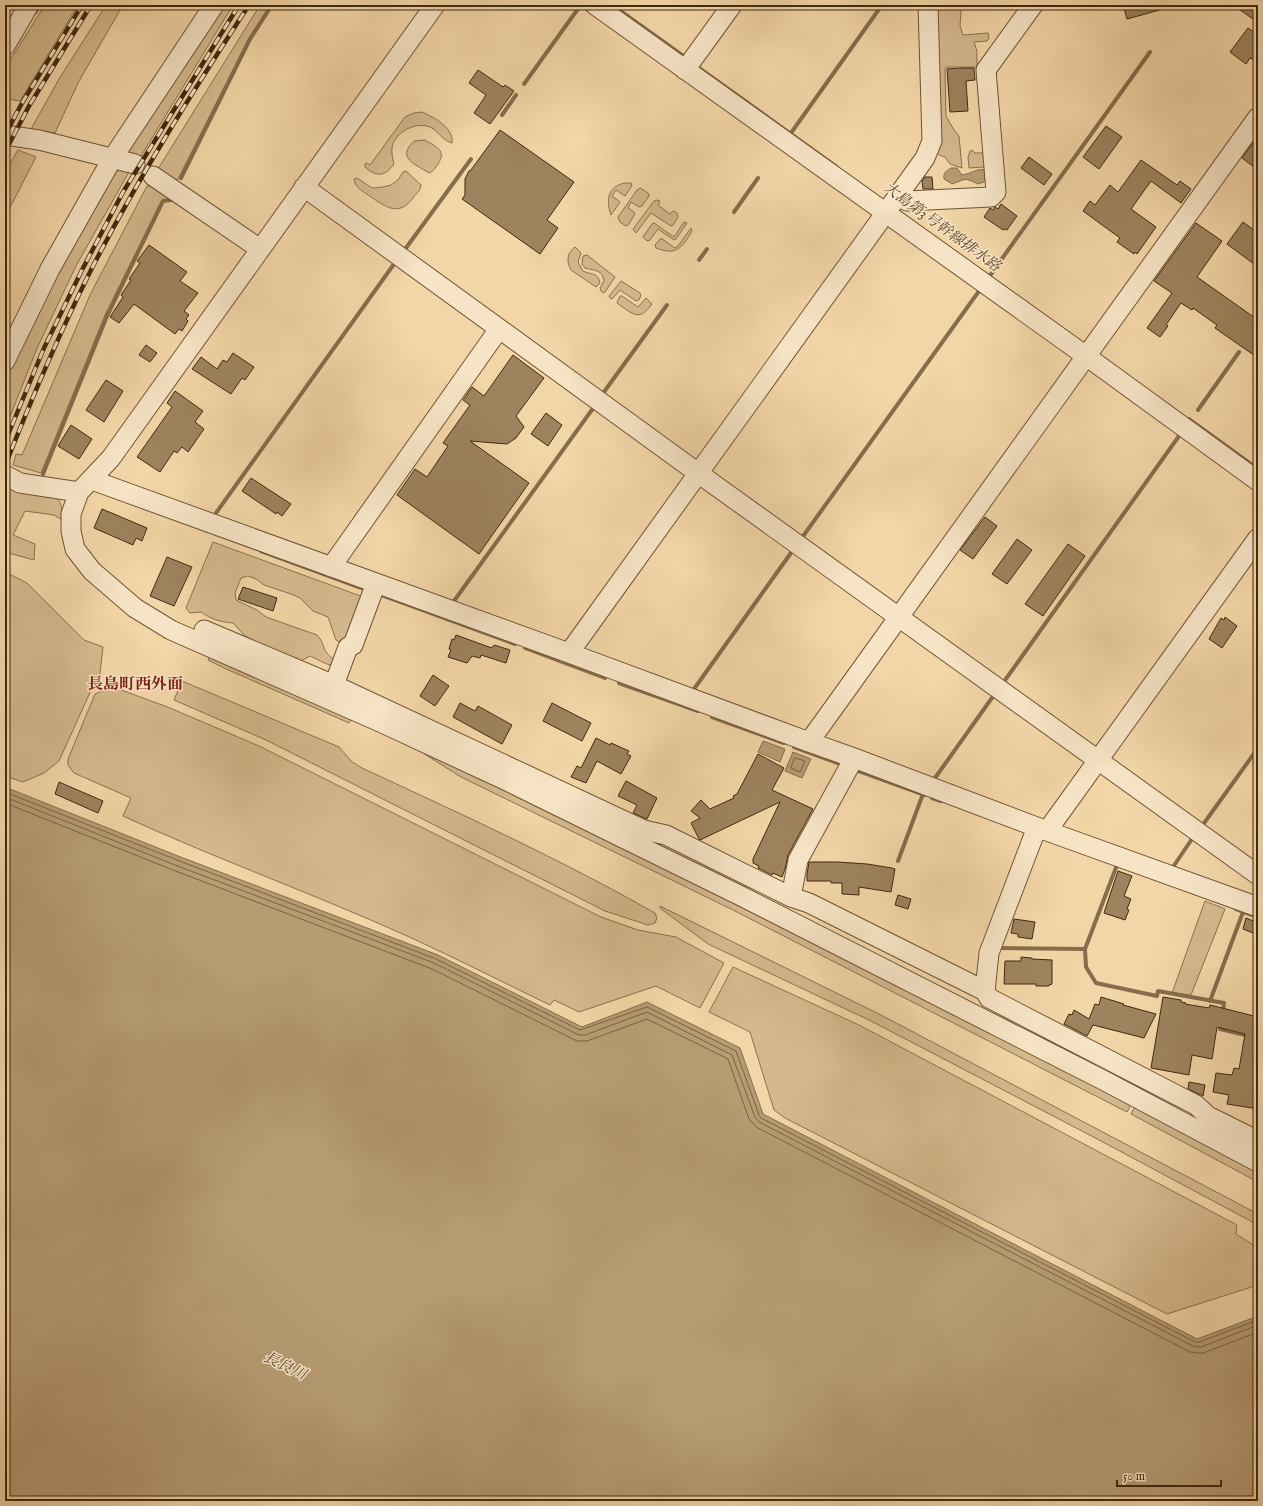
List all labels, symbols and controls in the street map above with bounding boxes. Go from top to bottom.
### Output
water label: 大島第3号幹線排水路 [880,178,1005,277]
district label: 長島町西外面 [87,675,183,695]
water label: 長良川 [261,1348,311,1385]
scale bar [1117,1462,1221,1488]
text: 50 m [1123,1469,1145,1484]

